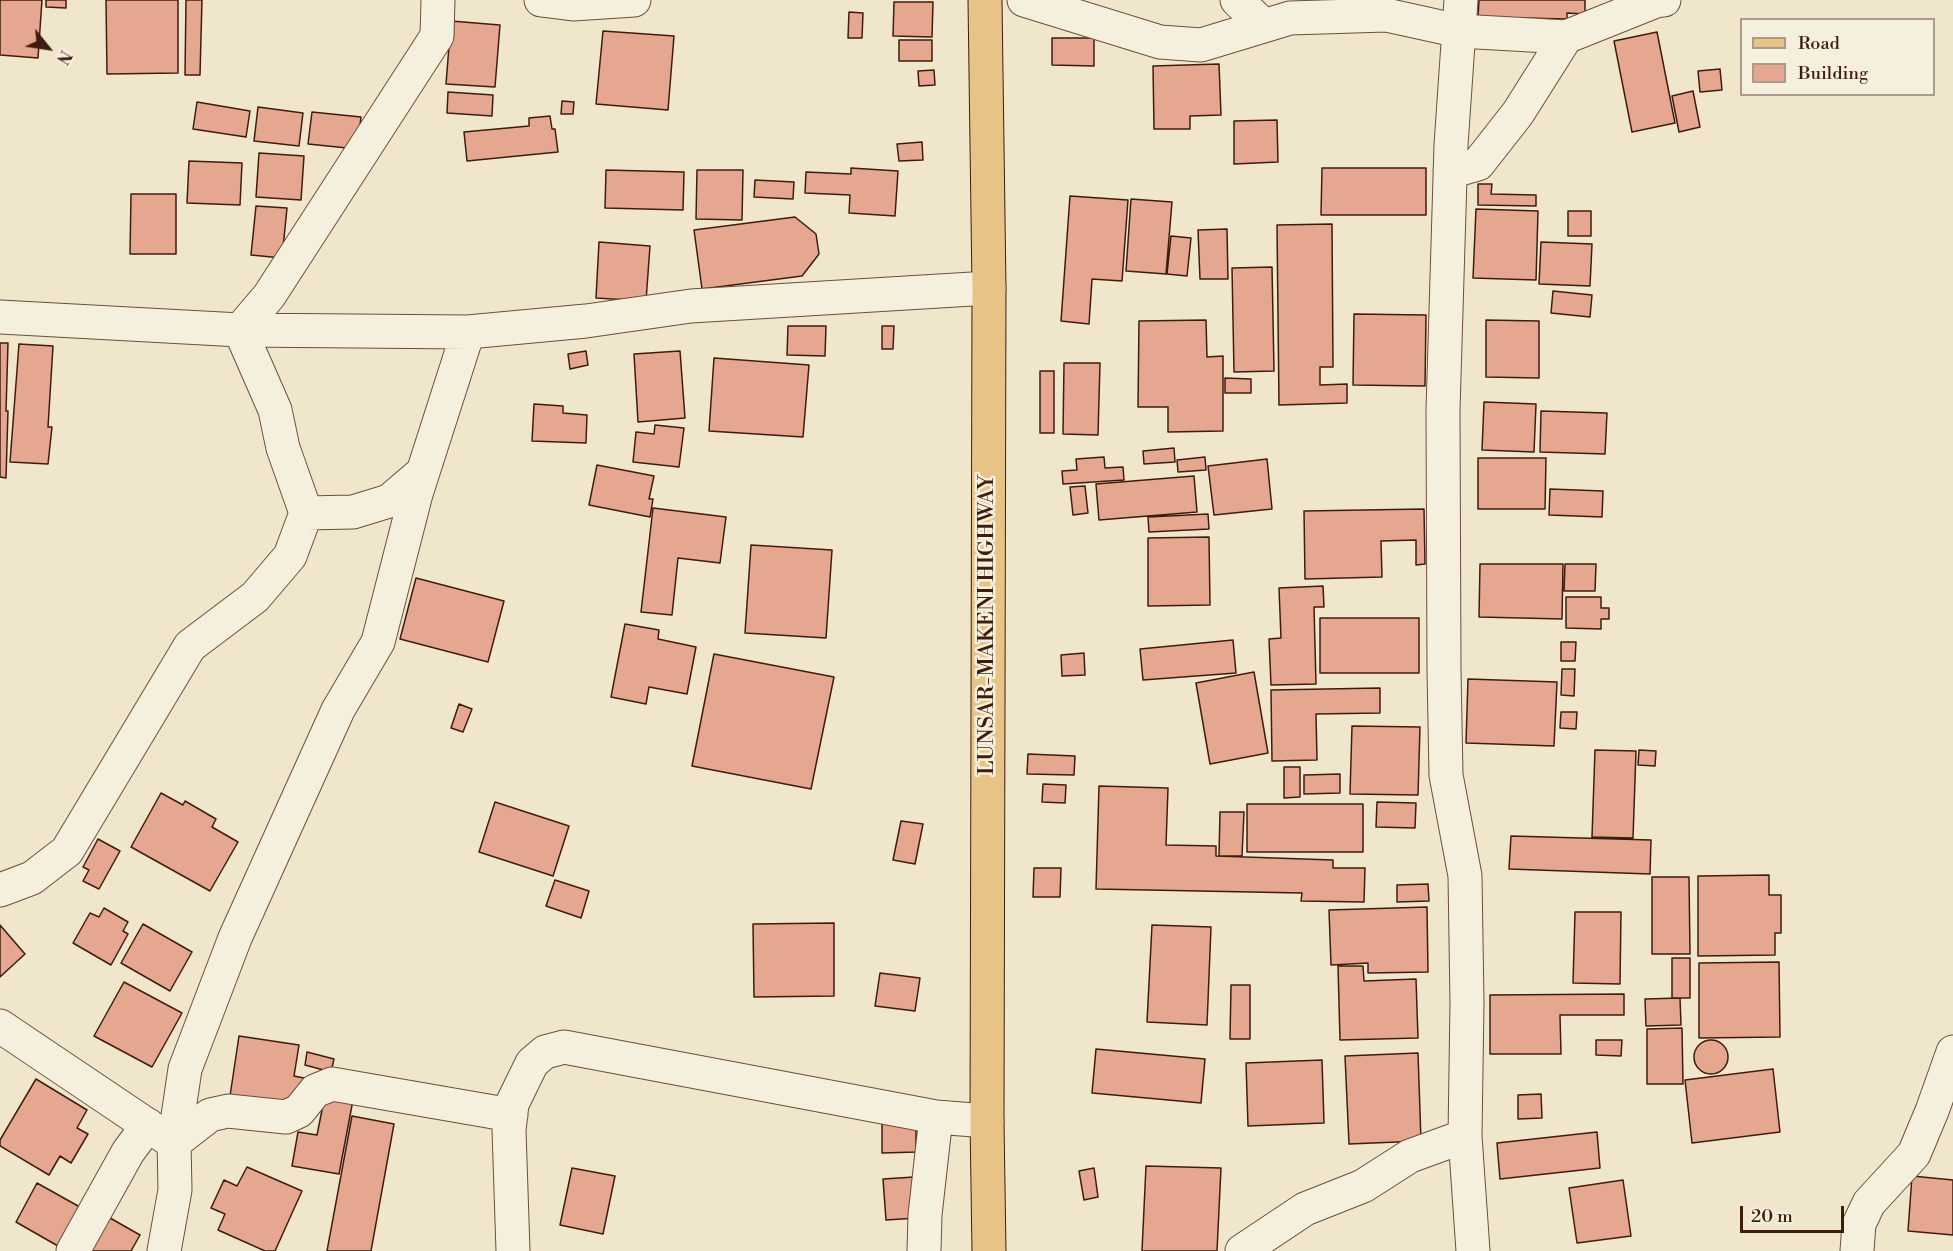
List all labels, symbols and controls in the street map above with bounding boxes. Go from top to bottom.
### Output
north arrow [18,18,78,78]
legend [1740,18,1935,96]
text: Road [1798,32,1840,55]
text: N [52,47,75,67]
text: Building [1798,62,1868,85]
street label: LUNSAR-MAKENI HIGHWAY [975,475,1001,775]
scale bar [1743,1194,1846,1232]
text: 20 m [1751,1205,1793,1228]

